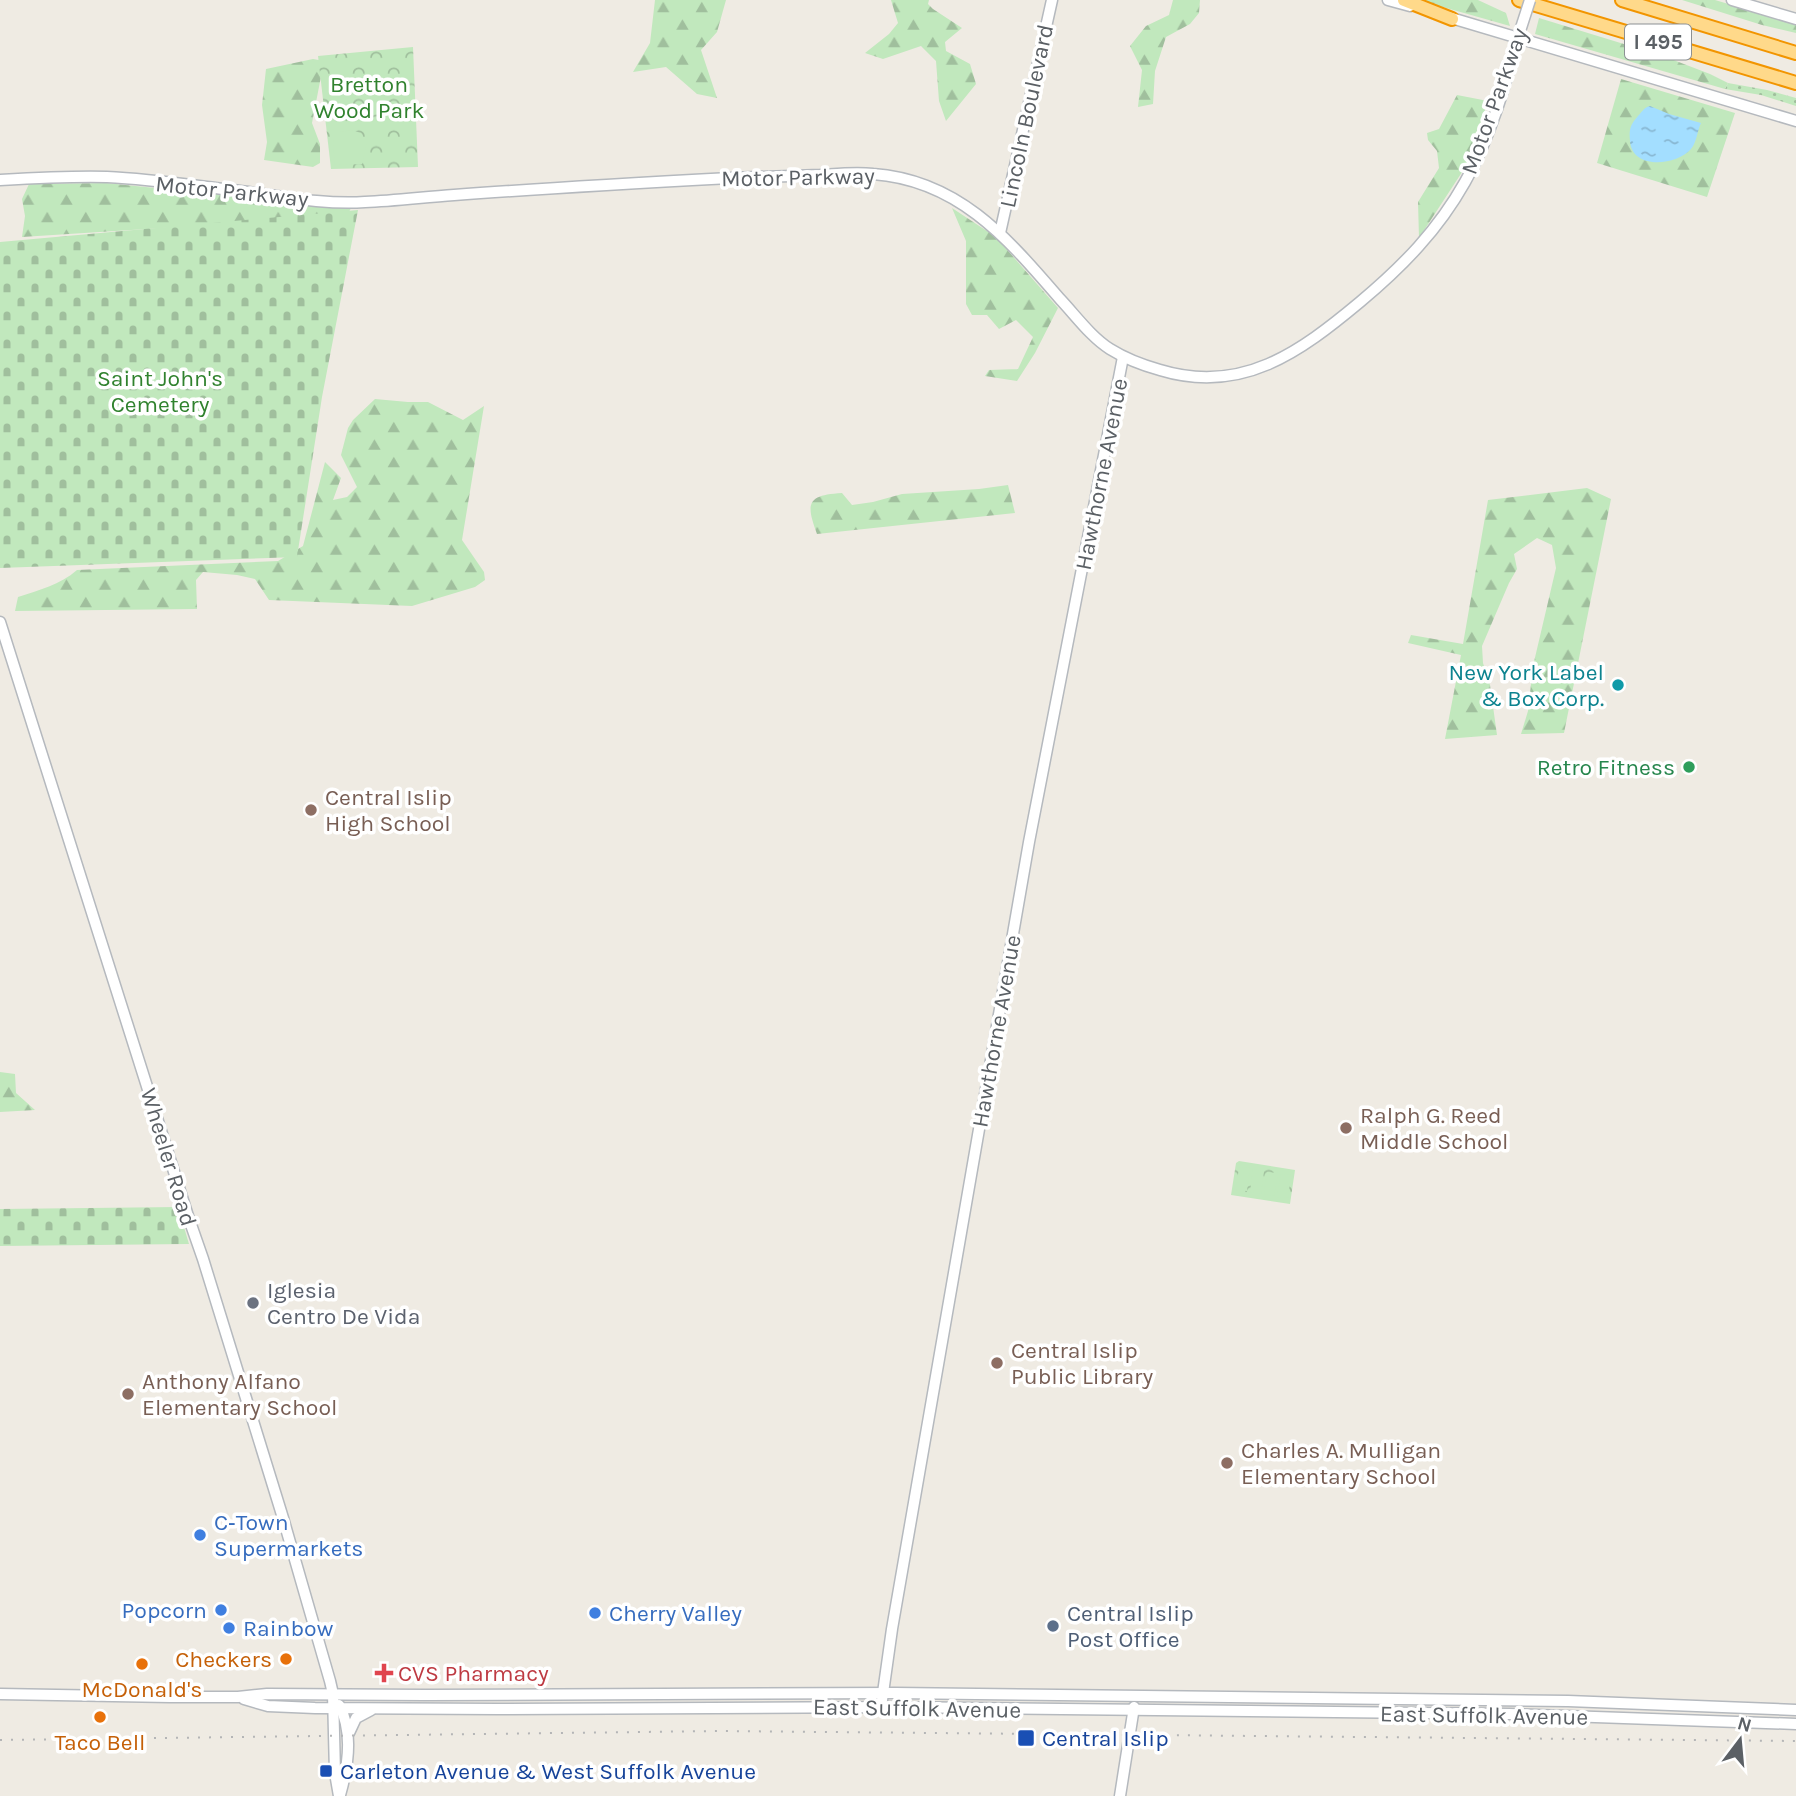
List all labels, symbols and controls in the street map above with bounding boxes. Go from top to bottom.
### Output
street label: Lincoln Boulevard [994,22,1059,210]
street label: Motor Parkway [1455,24,1534,178]
road number: I 495 [1625,24,1691,60]
park label: Bretton Wood Park [314,71,424,124]
street label: Motor Parkway [721,163,875,192]
street label: Motor Parkway [154,170,310,213]
park label: Saint John's Cemetery [97,365,223,418]
street label: Hawthorne Avenue [1070,376,1133,572]
place label: New York Label & Box Corp. [1449,659,1604,712]
marker: New York Label & Box Corp. [1610,677,1626,693]
place label: Retro Fitness [1537,754,1675,781]
marker: Retro Fitness [1681,759,1697,775]
place label: Central Islip High School [325,784,452,837]
marker: Central Islip High School [303,802,319,818]
street label: Hawthorne Avenue [966,933,1027,1129]
street label: Wheeler Road [135,1085,202,1229]
place label: Ralph G. Reed Middle School [1360,1102,1509,1155]
marker: Ralph G. Reed Middle School [1338,1120,1354,1136]
place label: Iglesia Centro De Vida [267,1277,420,1330]
marker: Iglesia Centro De Vida [245,1295,261,1311]
place label: Central Islip Public Library [1011,1337,1153,1390]
marker: Central Islip Public Library [989,1355,1005,1371]
place label: Anthony Alfano Elementary School [142,1368,337,1421]
marker: Anthony Alfano Elementary School [120,1386,136,1402]
place label: Charles A. Mulligan Elementary School [1241,1437,1441,1490]
marker: Charles A. Mulligan Elementary School [1219,1455,1235,1471]
place label: C‑Town Supermarkets [214,1509,363,1562]
marker: C‑Town Supermarkets [192,1527,208,1543]
place label: Popcorn [122,1597,207,1624]
place label: Cherry Valley [609,1600,742,1627]
place label: Central Islip Post Office [1067,1600,1194,1653]
marker: Popcorn [213,1602,229,1618]
marker: Cherry Valley [587,1605,603,1621]
place label: Rainbow [243,1615,334,1642]
marker: Central Islip Post Office [1045,1618,1061,1634]
marker: Rainbow [221,1620,237,1636]
place label: Checkers [175,1646,272,1673]
marker: Checkers [278,1651,294,1667]
marker: McDonald's [134,1656,150,1672]
place label: CVS Pharmacy [398,1660,549,1687]
marker: CVS Pharmacy [376,1665,392,1681]
place label: McDonald's [82,1676,202,1703]
street label: East Suffolk Avenue [813,1693,1021,1724]
street label: East Suffolk Avenue [1380,1700,1588,1731]
north arrow [1705,1705,1775,1775]
marker: Taco Bell [92,1709,108,1725]
text: N [1735,1712,1754,1737]
place label: Central Islip [1042,1725,1169,1752]
marker: Central Islip [1016,1728,1036,1748]
place label: Taco Bell [54,1729,146,1756]
place label: Carleton Avenue & West Suffolk Avenue [340,1758,756,1785]
marker: Carleton Avenue & West Suffolk Avenue [318,1763,334,1779]

